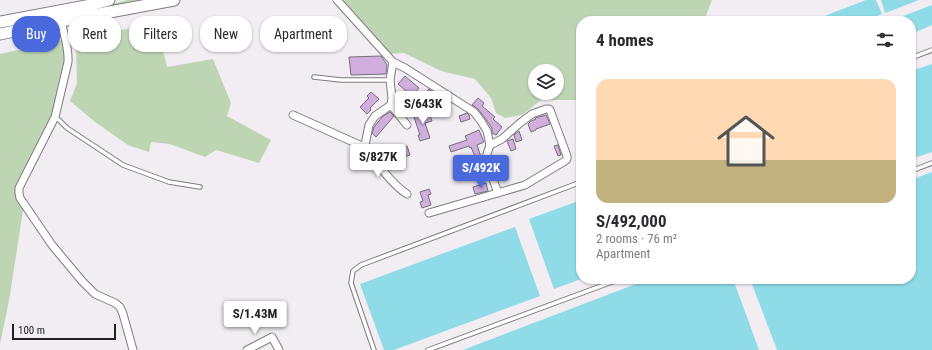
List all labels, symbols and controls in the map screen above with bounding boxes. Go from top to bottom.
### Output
chip: Buy [12,16,60,52]
chip: Rent [68,16,121,52]
chip: Filters [129,16,192,52]
chip: New [200,16,252,52]
chip: Apartment [260,16,347,52]
icon: filters [874,29,896,51]
text: 4 homes [596,30,654,50]
map controls [528,64,564,100]
button: layers [528,64,564,100]
pin: S/643K [390,91,456,125]
text: S/643K [404,96,442,111]
icon: home [710,105,782,177]
pin: S/827K [345,144,411,178]
text: S/827K [359,149,397,164]
pin: S/492K [448,155,514,189]
text: S/492K [462,160,500,175]
text: S/492,000 [596,211,667,231]
text: 2 rooms · 76 m² [596,231,677,246]
text: Apartment [596,246,650,261]
pin: S/1.43M [218,301,292,335]
text: S/1.43M [233,306,277,321]
scale bar [12,322,116,341]
text: 100 m [18,324,45,337]

